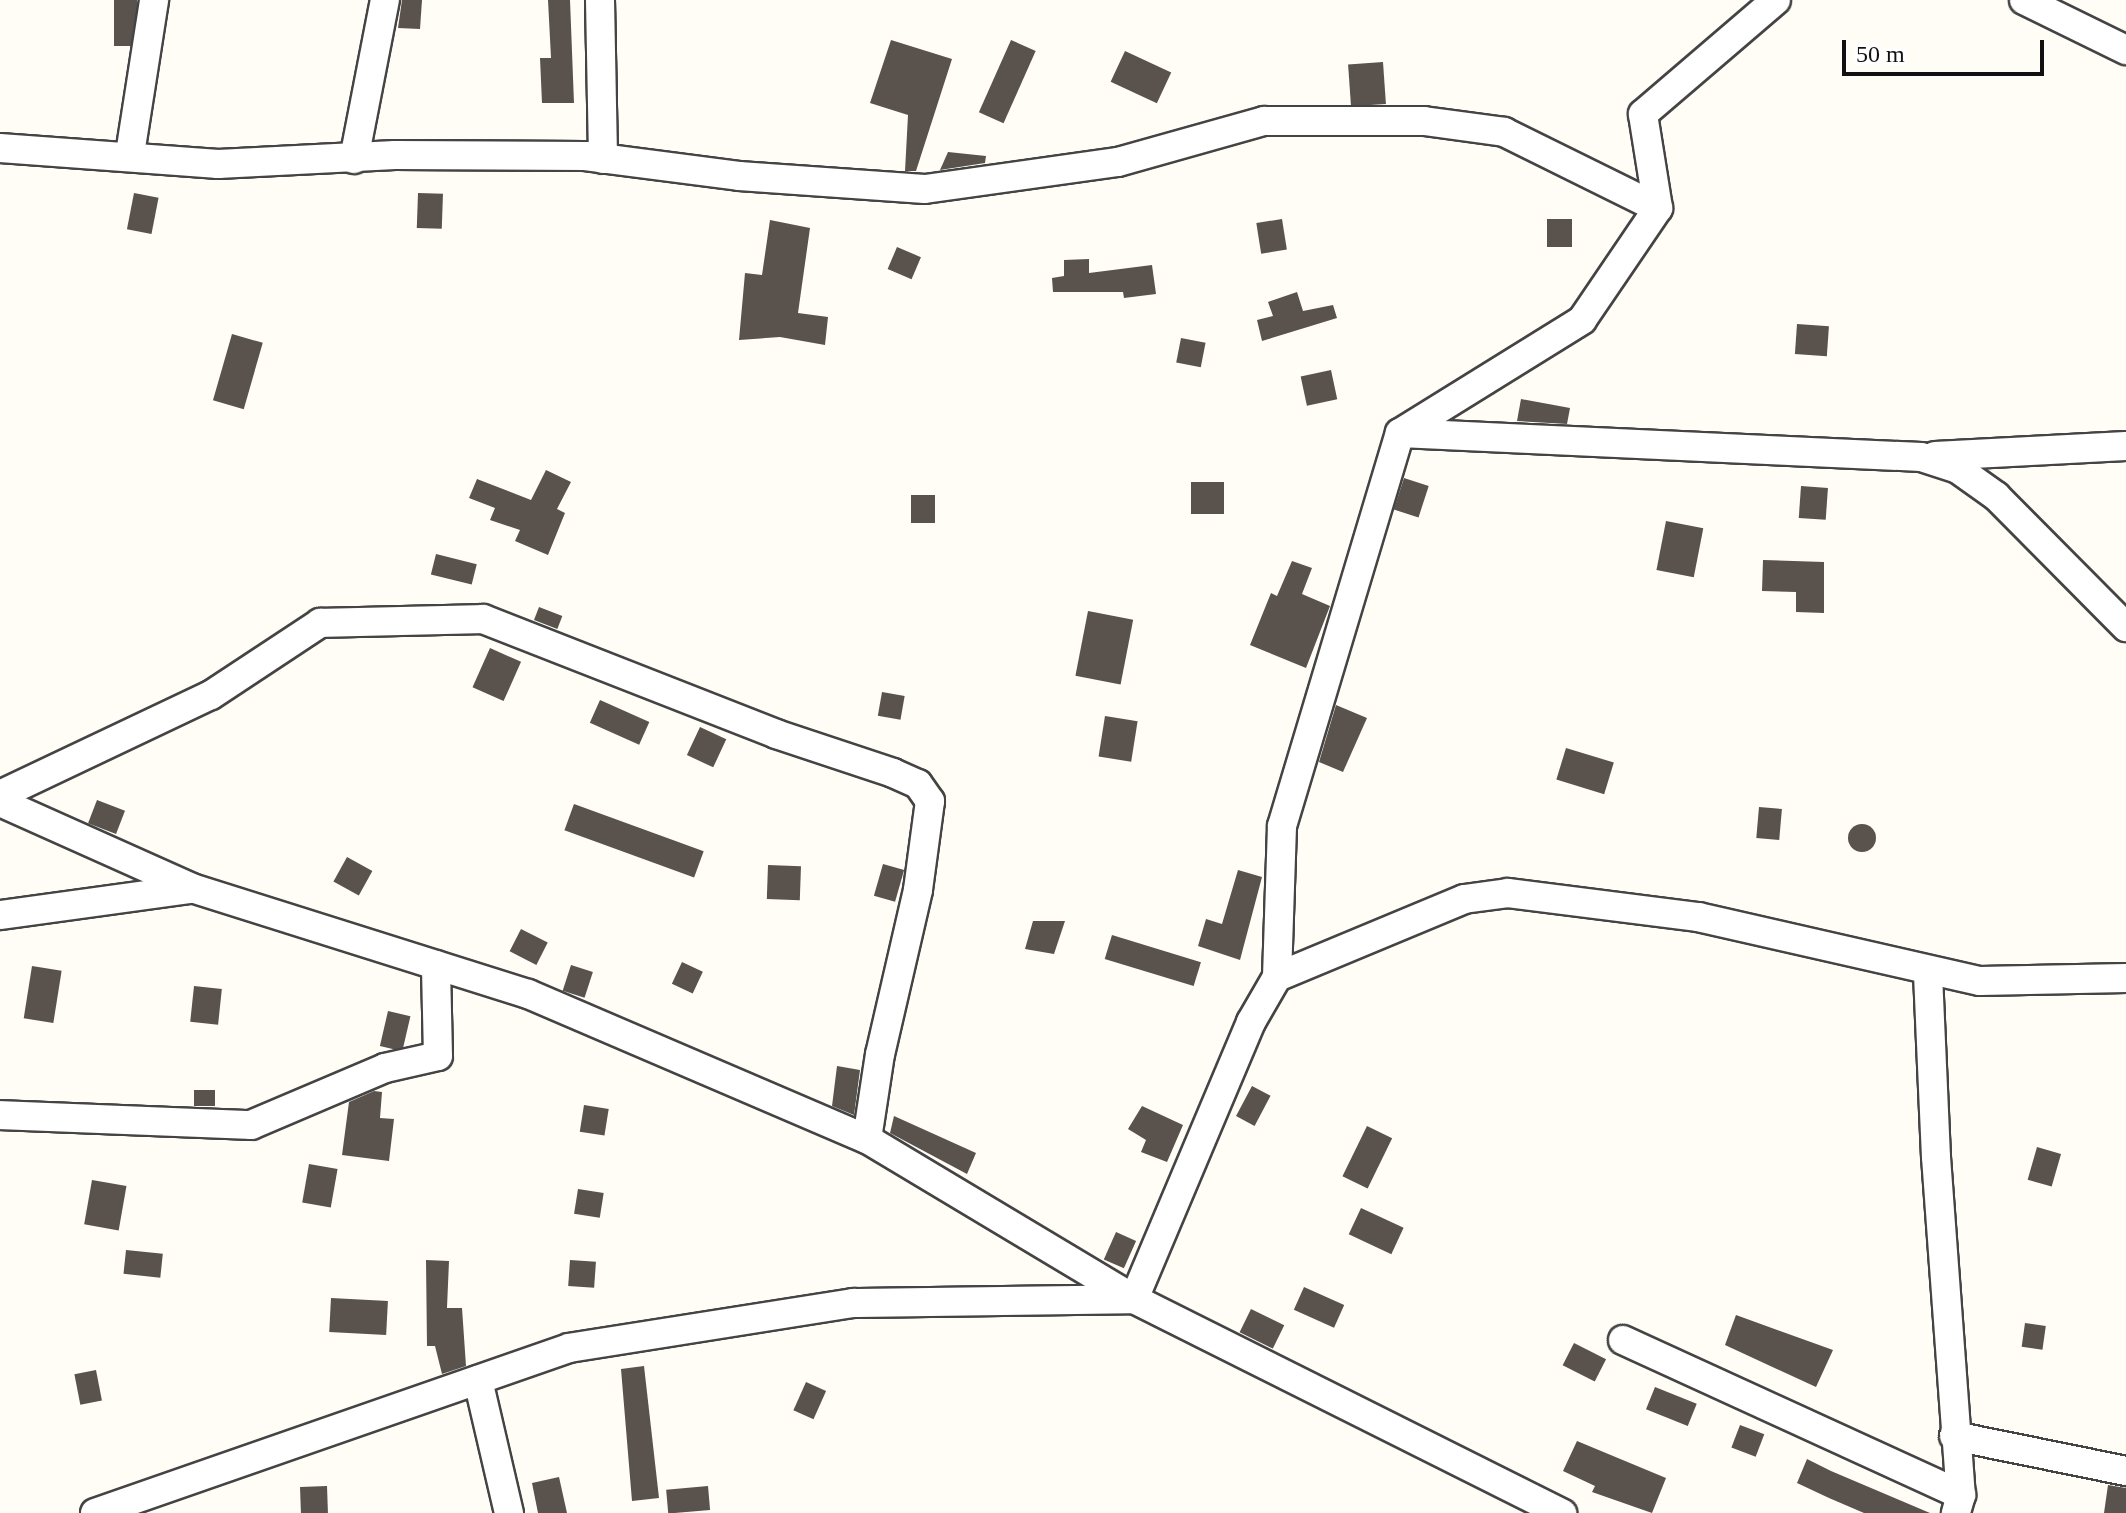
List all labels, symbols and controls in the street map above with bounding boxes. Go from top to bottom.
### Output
scale bar [1846,24,2048,74]
text: 50 m [1856,41,1905,67]

